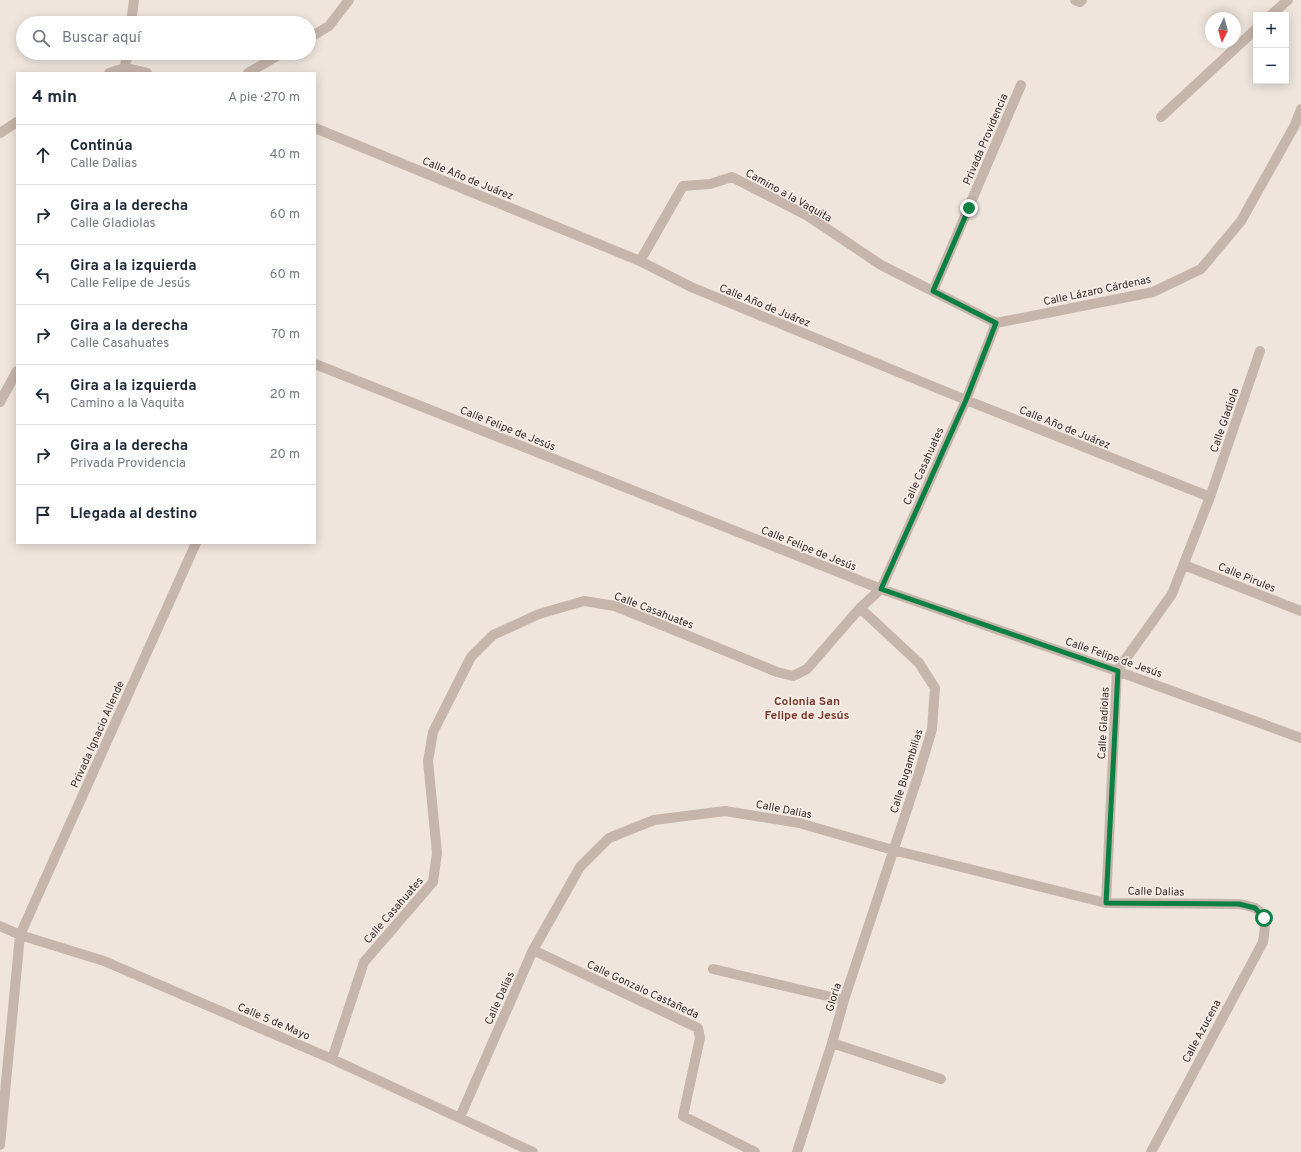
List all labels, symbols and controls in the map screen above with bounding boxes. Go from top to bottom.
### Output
north arrow [1205,12,1241,48]
map controls [1253,12,1289,84]
button: + [1253,12,1289,48]
search box [16,16,316,60]
icon: search [30,27,52,49]
text: Buscar aquí [62,29,141,48]
button: − [1253,48,1289,84]
text: 4 min [32,87,77,109]
text: A pie · 270 m [228,90,300,106]
street label: Privada Providencia [960,91,1012,187]
text: Continúa [70,137,132,156]
icon: ahead [32,144,54,166]
text: 40 m [270,147,300,163]
street label: Calle Año de Juárez [420,154,515,204]
text: Calle Dalias [70,156,137,172]
street label: Camino a la Vaquita [743,166,834,226]
text: Gira a la derecha [70,197,188,216]
route end [960,199,978,217]
icon: right [32,204,54,226]
text: 60 m [270,207,300,223]
text: Calle Gladiolas [70,216,156,232]
text: Gira a la izquierda [70,257,197,276]
icon: left [32,264,54,286]
text: 60 m [270,267,300,283]
street label: Calle Lázaro Cárdenas [1042,273,1152,309]
text: Calle Felipe de Jesús [70,276,190,292]
street label: Calle Año de Juárez [717,281,812,331]
text: Gira a la derecha [70,317,188,336]
icon: right [32,324,54,346]
text: 70 m [271,327,300,343]
text: Calle Casahuates [70,336,169,352]
text: Gira a la izquierda [70,377,197,396]
icon: left [32,384,54,406]
street label: Calle Gladiola [1207,386,1243,454]
text: 20 m [270,387,300,403]
text: Camino a la Vaquita [70,396,184,412]
street label: Calle Felipe de Jesús [458,403,557,454]
street label: Calle Año de Juárez [1017,403,1112,453]
street label: Calle Casahuates [900,425,947,508]
text: Gira a la derecha [70,437,188,456]
icon: right [32,444,54,466]
text: 20 m [270,447,300,463]
text: Privada Providencia [70,456,186,472]
icon: arrive [32,504,54,526]
text: Llegada al destino [70,505,197,524]
street label: Calle Felipe de Jesús [759,523,858,574]
street label: Calle Pirules [1216,560,1278,596]
street label: Calle Casahuates [612,589,695,633]
street label: Calle Felipe de Jesús [1063,635,1164,681]
street label: Privada Ignacio Allende [68,679,128,790]
street label: Calle Gladiolas [1095,686,1113,760]
district label: Colonia San Felipe de Jesús [765,694,850,724]
street label: Calle Bugambilias [887,727,926,815]
street label: Calle Dalias [755,798,813,822]
street label: Calle Casahuates [361,874,427,947]
street label: Calle Dalias [1127,885,1185,899]
route start [1255,909,1273,927]
street label: Calle Gonzalo Castañeda [584,958,701,1022]
street label: Calle Dalias [482,970,518,1027]
street label: Gloria [823,981,845,1013]
street label: Calle Azucena [1179,997,1224,1065]
street label: Calle 5 de Mayo [235,1000,312,1043]

